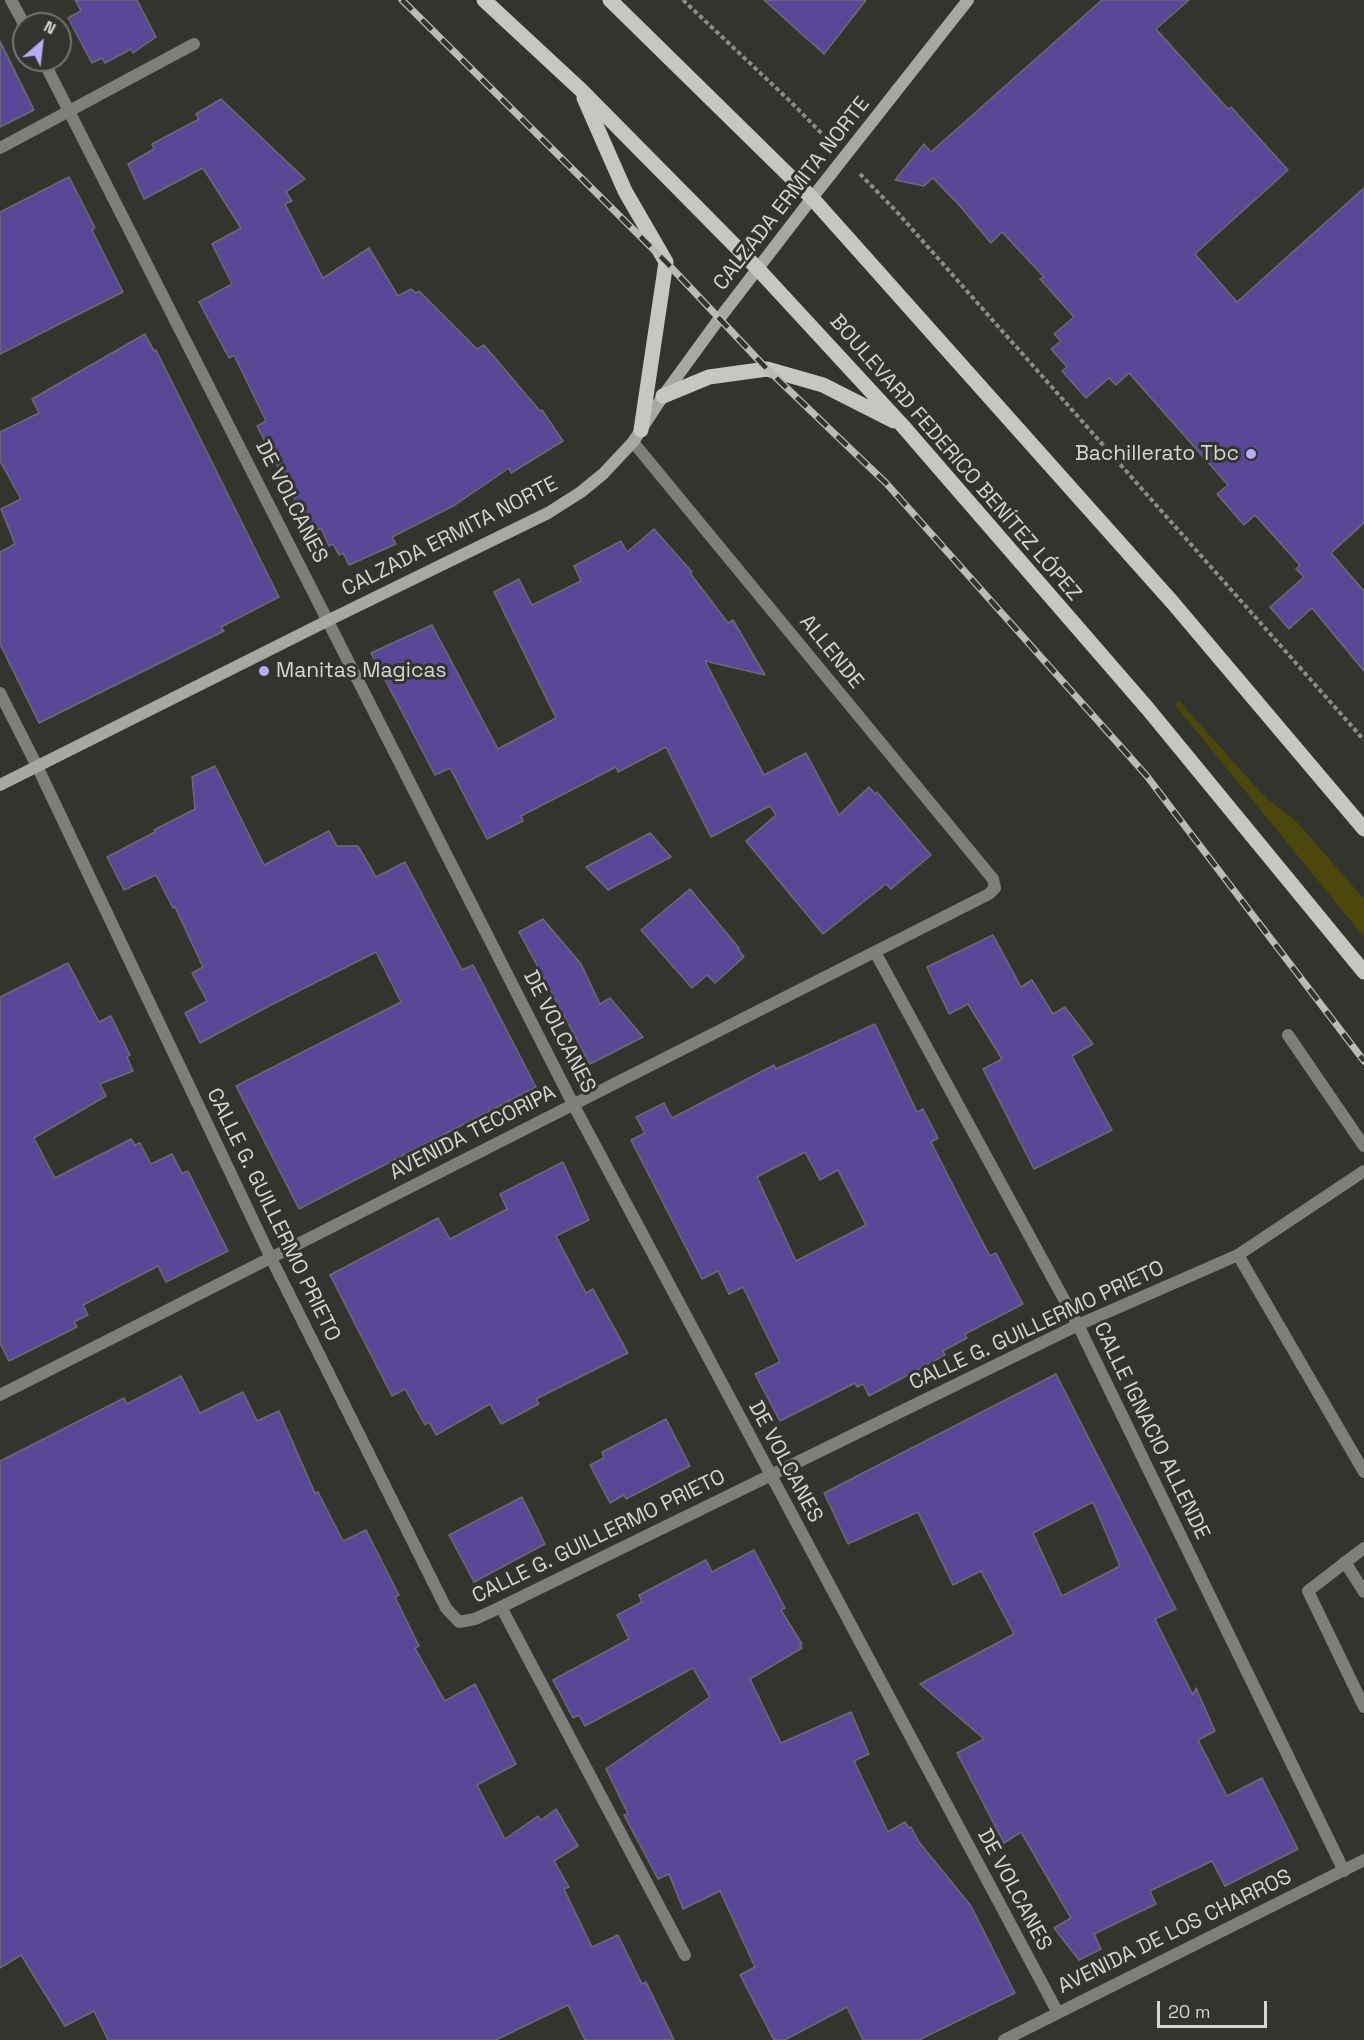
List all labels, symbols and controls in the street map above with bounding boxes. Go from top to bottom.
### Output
north arrow [12,12,72,72]
text: N [40,16,59,39]
street label: CALZADA ERMITA NORTE [709,92,875,296]
street label: BOULEVARD FEDERICO BENÍTEZ LÓPEZ [824,310,1086,606]
street label: DE VOLCANES [249,437,333,567]
place label: Bachillerato Tbc [1075,441,1239,467]
marker: Bachillerato Tbc [1244,447,1258,461]
street label: CALZADA ERMITA NORTE [338,472,562,602]
street label: ALLENDE [794,610,868,694]
place label: Manitas Magicas [276,658,447,684]
marker: Manitas Magicas [257,664,271,678]
street label: DE VOLCANES [517,967,601,1097]
street label: AVENIDA TECORIPA [386,1080,560,1186]
street label: CALLE G. GUILLERMO PRIETO [201,1084,345,1346]
street label: CALLE G. GUILLERMO PRIETO [905,1256,1169,1396]
street label: CALLE IGNACIO ALLENDE [1087,1318,1215,1544]
street label: DE VOLCANES [742,1397,828,1527]
street label: CALLE G. GUILLERMO PRIETO [468,1465,730,1609]
street label: DE VOLCANES [971,1825,1057,1955]
street label: AVENIDA DE LOS CHARROS [1054,1864,1296,2000]
scale bar [1160,1989,1270,2027]
text: 20 m [1168,2000,1211,2023]

